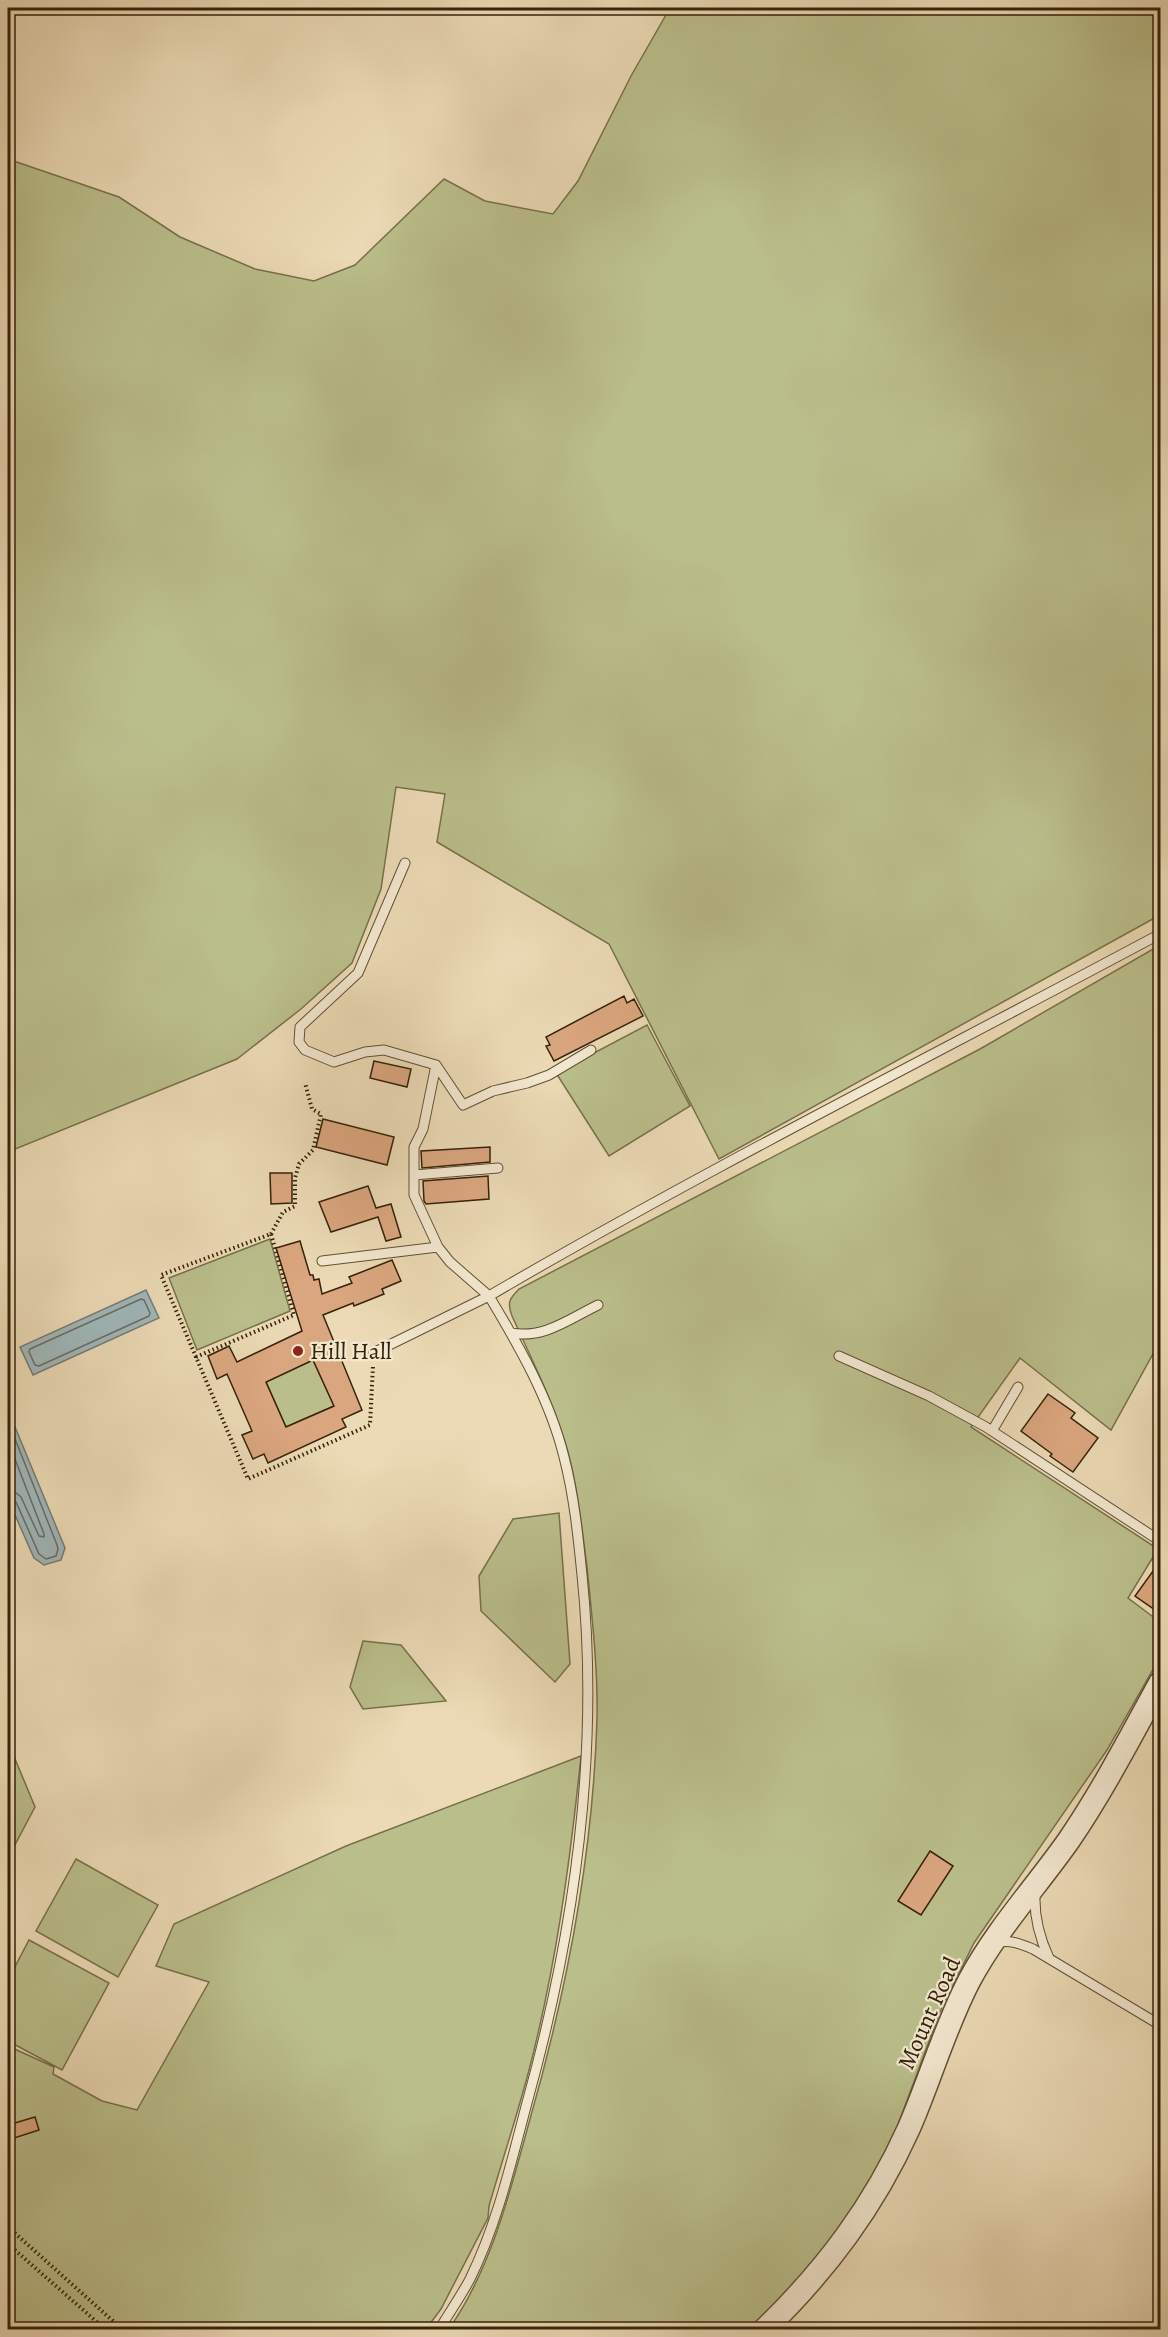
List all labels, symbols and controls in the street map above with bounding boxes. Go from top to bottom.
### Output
place label: Hill Hall [310,1335,392,1367]
marker: Hill Hall [291,1344,305,1358]
street label: Mount Road [890,1951,968,2075]

